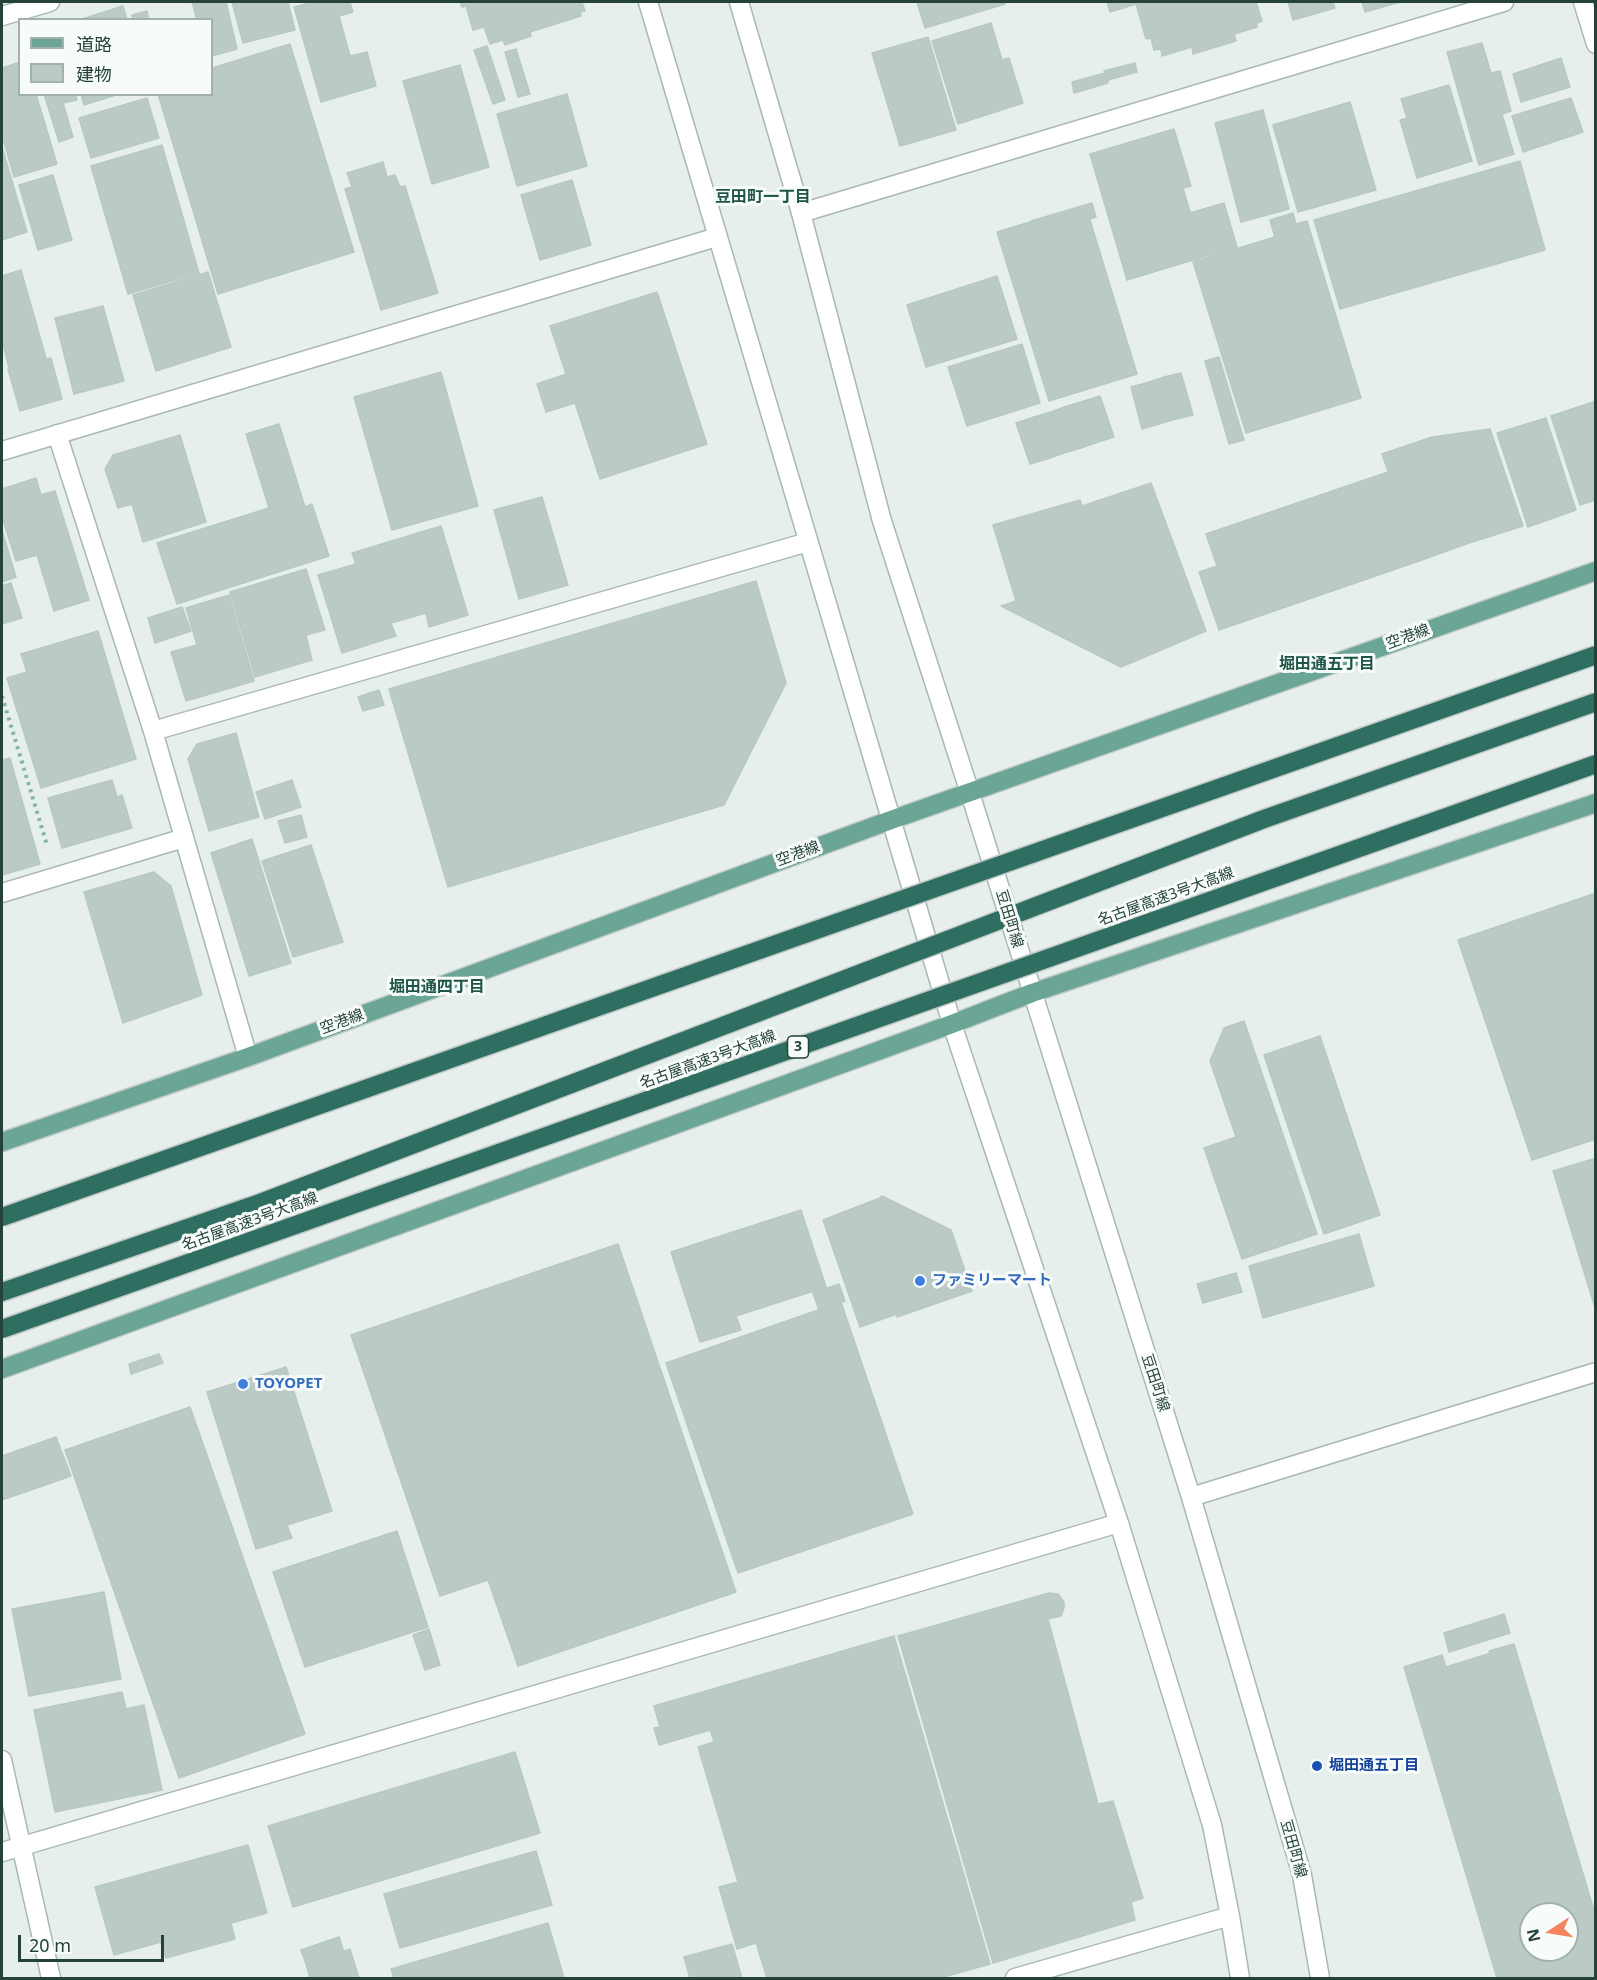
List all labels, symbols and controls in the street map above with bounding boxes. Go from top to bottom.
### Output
legend [18,18,213,96]
text: 道路 [76,32,112,56]
text: 建物 [76,62,112,86]
district label: 豆田町一丁目 [715,187,811,207]
street label: 空港線 [1384,621,1432,653]
district label: 堀田通五丁目 [1279,654,1375,674]
street label: 空港線 [774,838,822,870]
street label: 名古屋高速3号大高線 [1095,864,1237,930]
street label: 豆田町線 [992,888,1026,950]
district label: 堀田通四丁目 [389,977,485,997]
street label: 空港線 [318,1006,366,1038]
street label: 名古屋高速3号大高線 [637,1027,779,1093]
road number: 3 [788,1036,808,1058]
street label: 名古屋高速3号大高線 [179,1189,321,1255]
place label: ファミリーマート [932,1272,1052,1290]
marker: ファミリーマート [913,1274,927,1288]
street label: 豆田町線 [1137,1352,1173,1414]
place label: TOYOPET [255,1375,322,1393]
marker: TOYOPET [236,1377,250,1391]
place label: 堀田通五丁目 [1329,1757,1419,1775]
marker: 堀田通五丁目 [1310,1759,1324,1773]
street label: 豆田町線 [1276,1818,1310,1880]
north arrow [1519,1902,1579,1962]
scale bar [21,1923,166,1961]
text: N [1521,1927,1545,1944]
text: 20 m [29,1933,71,1957]

